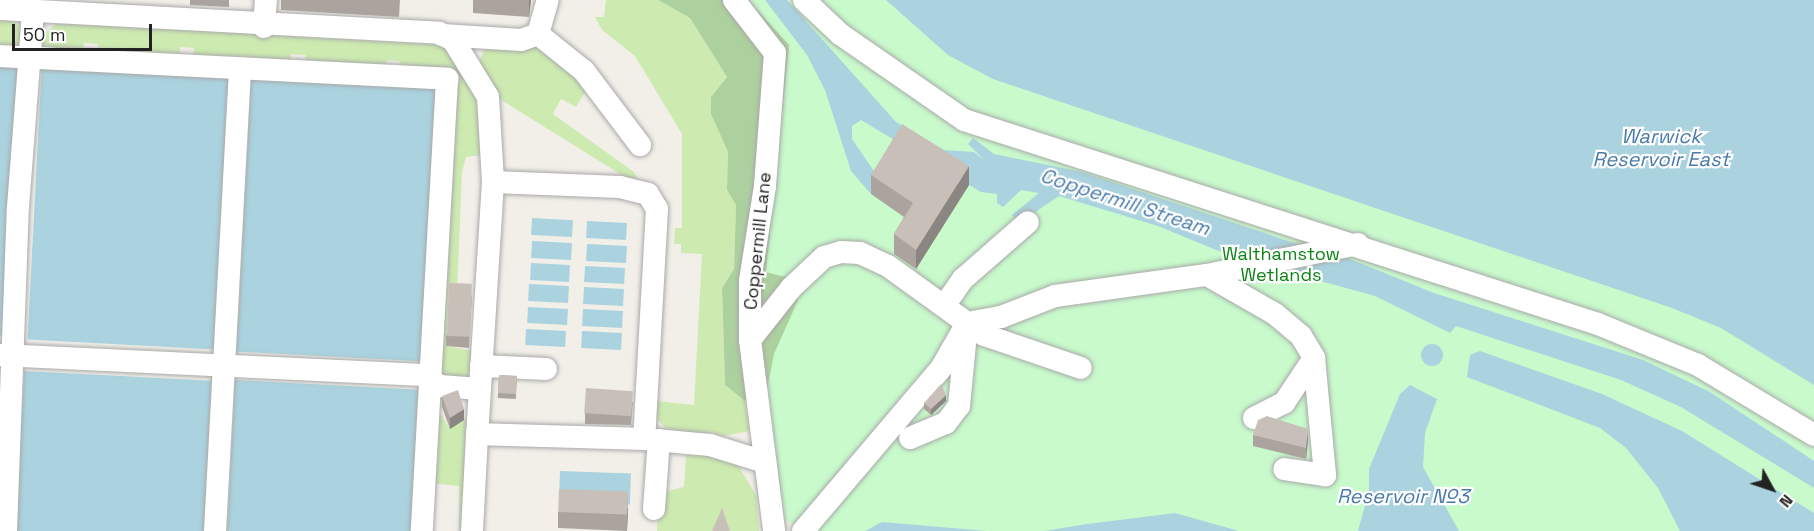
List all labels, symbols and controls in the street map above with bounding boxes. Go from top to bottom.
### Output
scale bar [15,12,154,50]
text: 50 m [23,23,65,46]
water label: Warwick Reservoir East [1593,125,1729,172]
water label: Coppermill Stream [1037,163,1213,241]
street label: Coppermill Lane [740,171,776,311]
park label: Walthamstow Wetlands [1222,244,1340,286]
north arrow [1742,459,1802,519]
water label: Reservoir №3 [1337,484,1469,508]
text: N [1775,490,1798,512]

